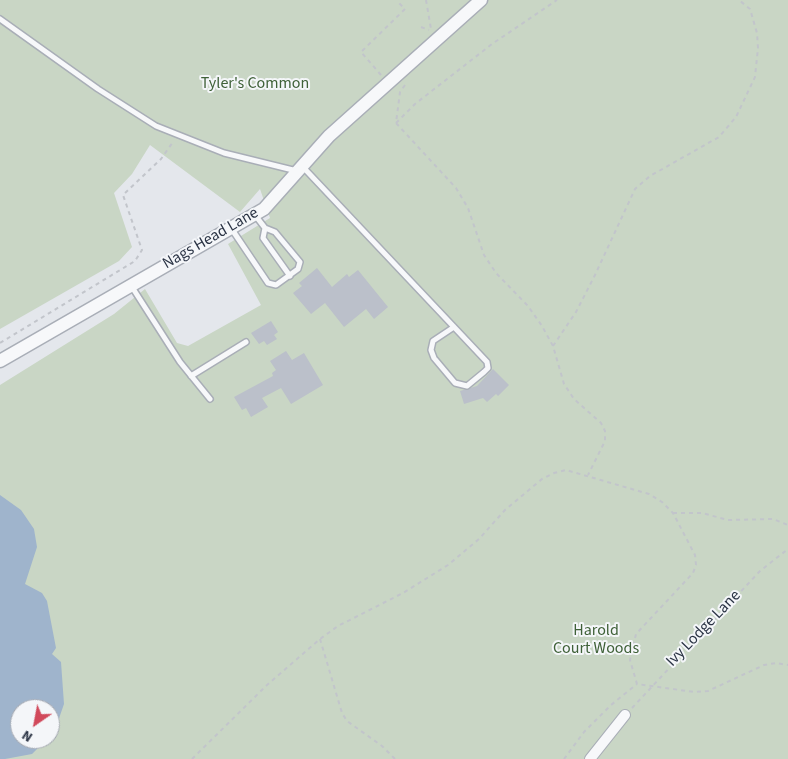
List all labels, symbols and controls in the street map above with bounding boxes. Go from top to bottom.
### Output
park label: Tyler's Common [201,74,309,94]
street label: Nags Head Lane [160,204,262,274]
street label: Ivy Lodge Lane [663,587,745,671]
park label: Harold Court Woods [553,621,639,659]
north arrow [10,699,60,749]
text: N [18,725,37,747]

